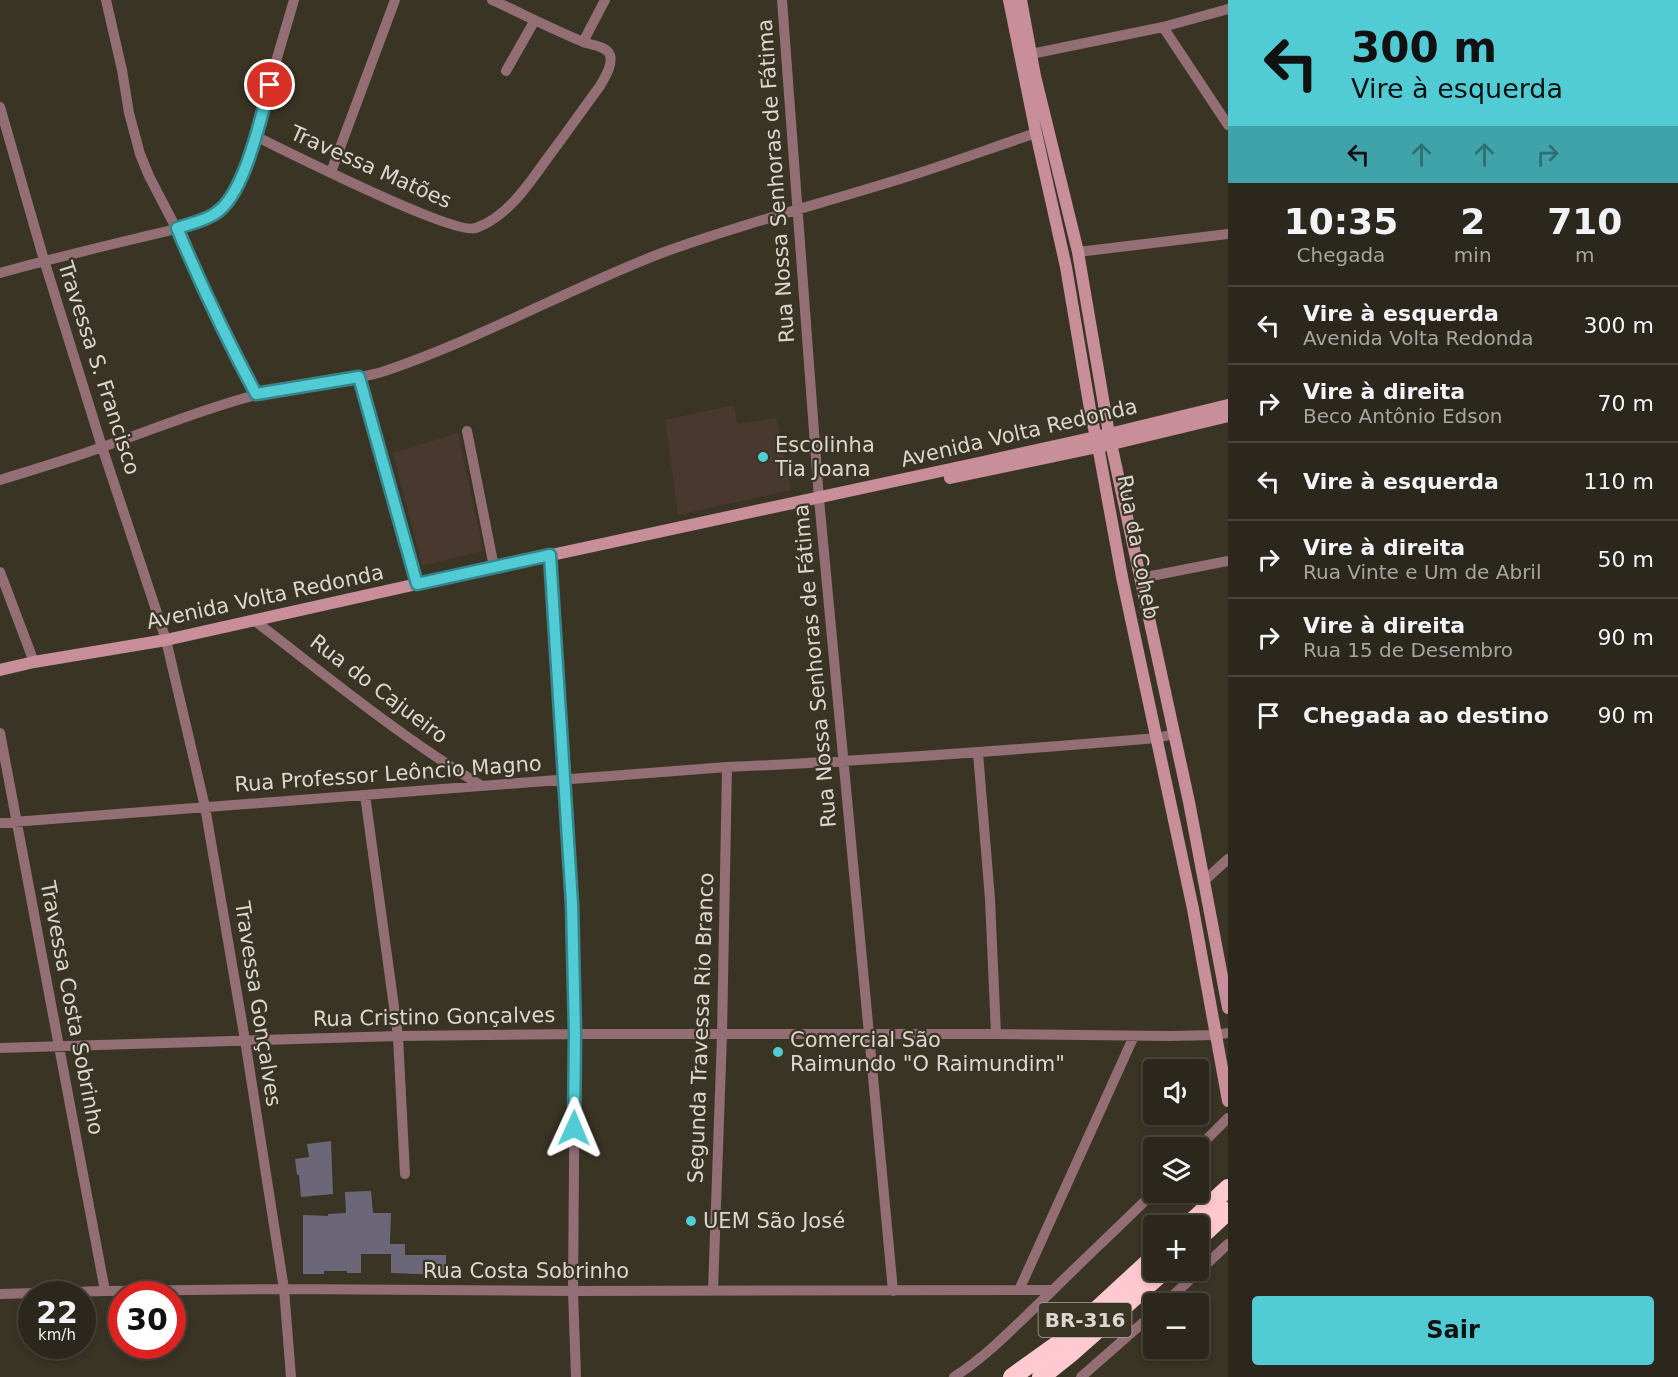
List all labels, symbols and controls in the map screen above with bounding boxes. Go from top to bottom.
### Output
street label: Rua Nossa Senhoras de Fátima [753,18,799,344]
text: 300 m [1351,23,1497,72]
icon: left [1252,24,1330,102]
pin [244,59,295,110]
icon: arrive [253,68,286,101]
text: Vire à esquerda [1351,73,1563,104]
street label: Travessa Matões [286,120,455,213]
icon: left [1342,138,1375,171]
icon: ahead [1405,138,1438,171]
icon: ahead [1468,138,1501,171]
icon: right [1531,138,1564,171]
text: 10:35 [1284,201,1398,242]
text: 2 [1460,201,1485,242]
text: 710 [1547,201,1622,242]
text: Chegada [1296,243,1385,267]
text: min [1454,243,1492,267]
text: m [1575,243,1595,267]
street label: Travessa S. Francisco [53,257,145,478]
text: Vire à esquerda [1303,301,1499,326]
icon: left [1252,309,1285,342]
text: 300 m [1584,313,1654,338]
text: Avenida Volta Redonda [1303,326,1533,350]
text: Vire à direita [1303,379,1465,404]
icon: right [1252,387,1285,420]
text: 70 m [1598,391,1654,416]
street label: Avenida Volta Redonda [898,394,1140,472]
text: Beco Antônio Edson [1303,404,1503,428]
place label: Escolinha Tia Joana [774,433,875,481]
marker: Escolinha Tia Joana [756,450,770,464]
icon: left [1252,465,1285,498]
text: Vire à esquerda [1303,469,1499,494]
text: 110 m [1584,469,1654,494]
street label: Rua da Coheb [1112,473,1164,621]
street label: Rua Nossa Senhoras de Fátima [789,503,841,829]
text: Vire à direita [1303,535,1465,560]
icon: right [1252,543,1285,576]
text: 50 m [1598,547,1654,572]
street label: Avenida Volta Redonda [144,560,386,634]
text: Rua Vinte e Um de Abril [1303,560,1541,584]
text: Vire à direita [1303,613,1465,638]
icon: right [1252,621,1285,654]
text: 90 m [1598,625,1654,650]
street label: Rua do Cajueiro [306,630,452,748]
text: Rua 15 de Desembro [1303,638,1513,662]
icon: arrive [1252,699,1285,732]
text: Chegada ao destino [1303,703,1549,728]
text: 90 m [1598,703,1654,728]
street label: Rua Professor Leôncio Magno [234,751,542,797]
street label: Segunda Travessa Rio Branco [684,872,718,1184]
street label: Travessa Costa Sobrinho [35,878,108,1137]
street label: Travessa Gonçalves [230,899,286,1108]
street label: Rua Cristino Gonçalves [313,1003,555,1031]
place label: Comercial São Raimundo "O Raimundim" [790,1028,1065,1076]
marker: Comercial São Raimundo "O Raimundim" [771,1045,785,1059]
map controls [1143,1059,1209,1359]
button: sound [1143,1059,1209,1125]
position arrow [542,1096,606,1160]
button: layers [1143,1137,1209,1203]
place label: UEM São José [703,1209,845,1233]
marker: UEM São José [684,1214,698,1228]
button: + [1143,1215,1209,1281]
street label: Rua Costa Sobrinho [423,1259,629,1283]
speed limit sign: 30 [108,1281,186,1359]
button: − [1143,1293,1209,1359]
text: 22 [36,1295,78,1330]
button: Sair [1252,1296,1654,1365]
road number: BR-316 [1038,1303,1132,1337]
text: km/h [38,1326,76,1344]

